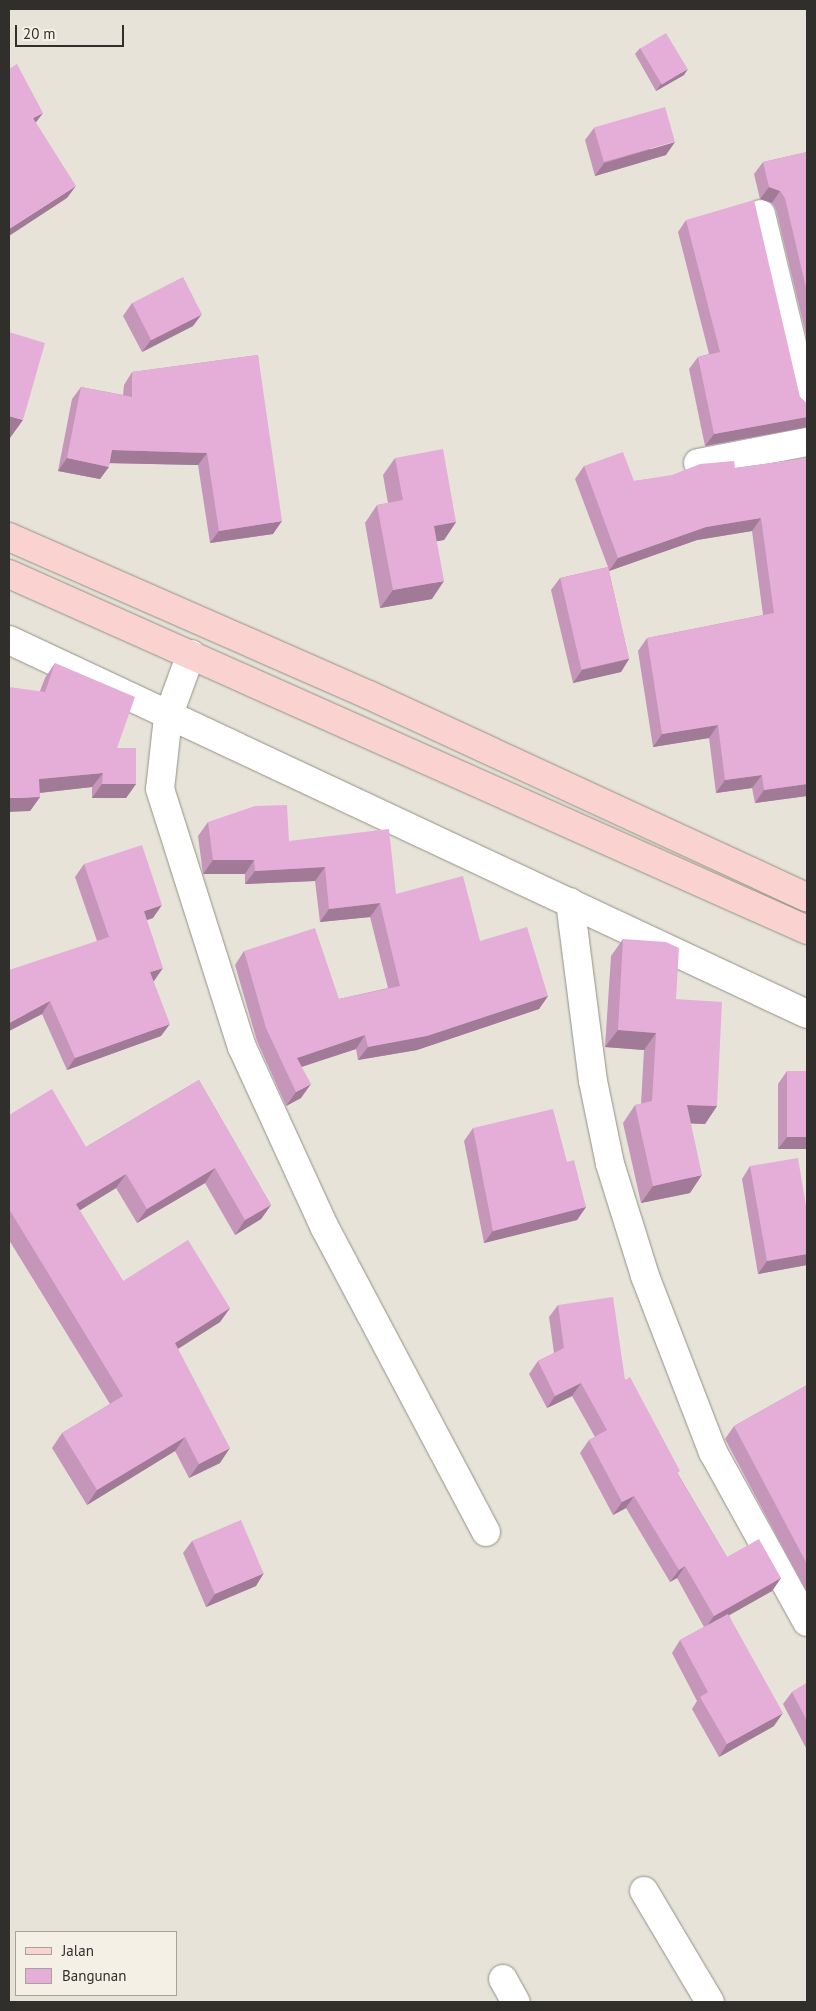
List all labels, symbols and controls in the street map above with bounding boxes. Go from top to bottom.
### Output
scale bar [18,15,126,47]
text: 20 m [23,24,56,43]
legend [15,1931,178,1996]
text: Jalan [62,1941,94,1960]
text: Bangunan [62,1966,126,1985]

